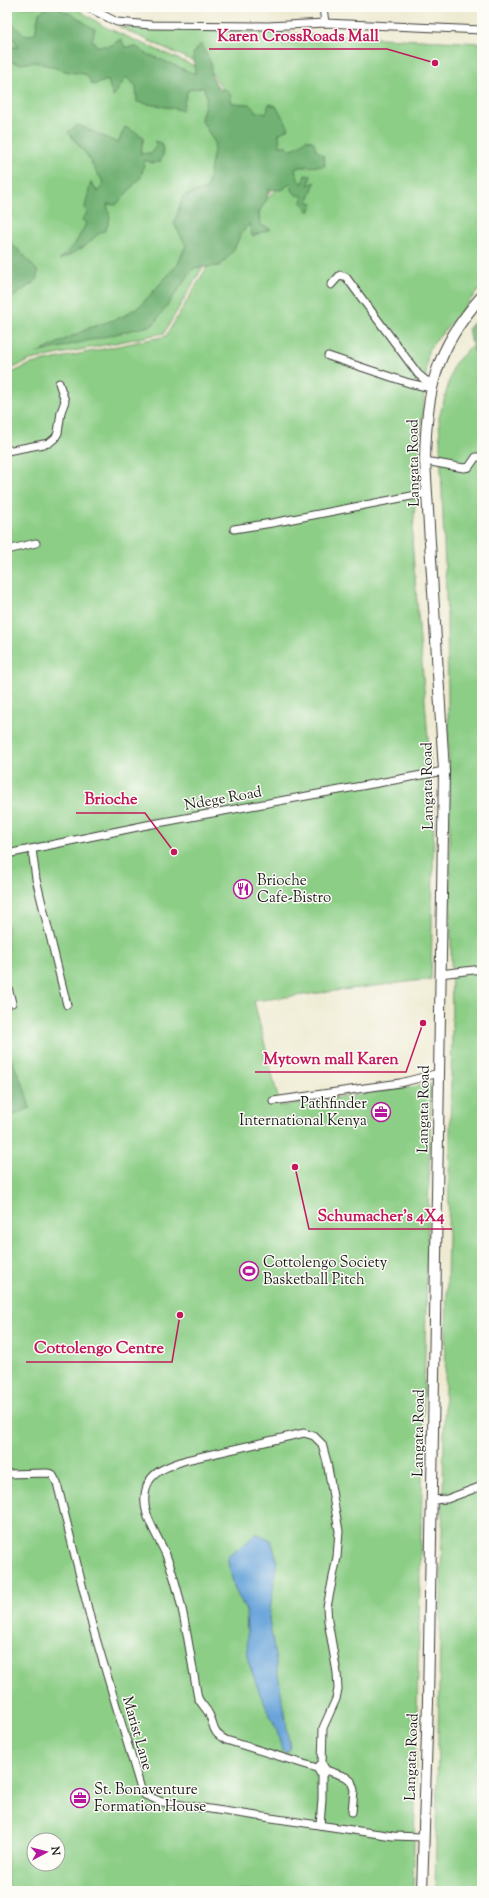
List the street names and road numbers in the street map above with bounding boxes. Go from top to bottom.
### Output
street label: Langata Road [403,418,426,507]
street label: Langata Road [417,741,440,830]
street label: Ndege Road [183,782,264,817]
street label: Langata Road [413,1064,436,1153]
street label: Langata Road [408,1388,431,1477]
street label: Marist Lane [116,1694,157,1773]
street label: Langata Road [400,1712,425,1801]

